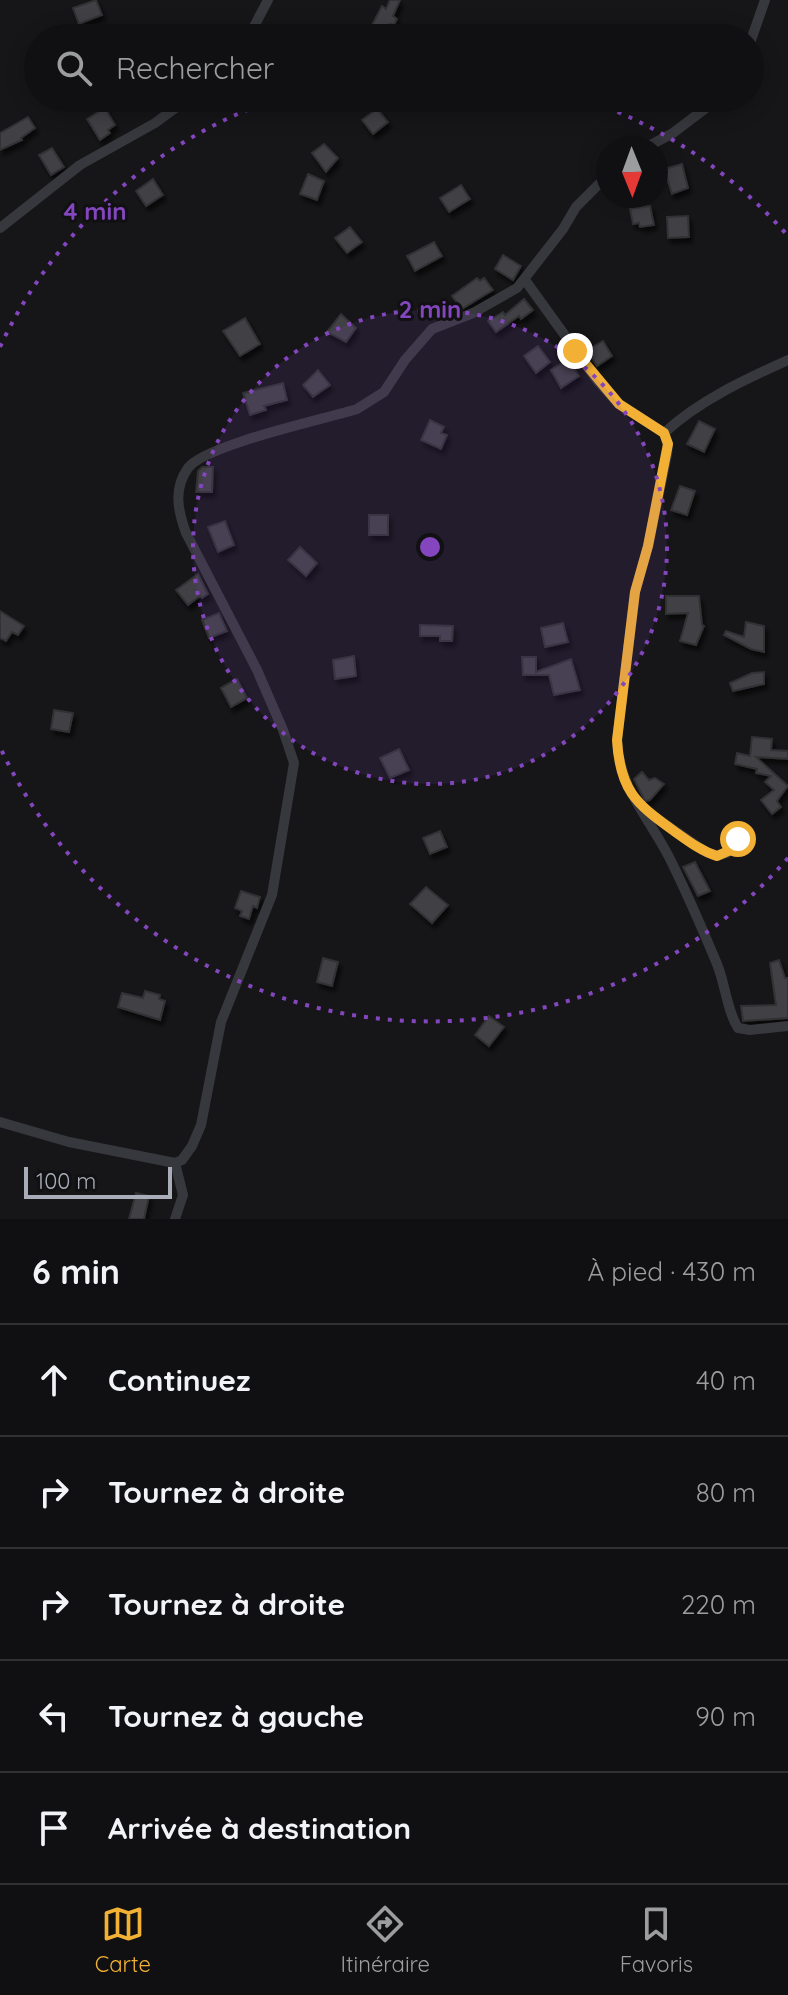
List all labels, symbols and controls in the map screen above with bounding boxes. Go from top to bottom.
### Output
search box [24,24,764,112]
icon: search [52,46,96,90]
text: Rechercher [116,49,274,87]
north arrow [596,136,668,208]
text: 4 min [64,196,126,226]
text: 2 min [399,294,461,324]
route end [557,333,593,369]
centre of rings [416,533,444,561]
route start [720,821,756,857]
scale bar [24,1163,172,1199]
text: 100 m [36,1167,96,1195]
text: 6 min [32,1250,120,1293]
text: À pied · 430 m [587,1255,756,1288]
icon: ahead [32,1358,76,1402]
text: Continuez [108,1361,250,1399]
text: 40 m [696,1364,756,1397]
icon: right [32,1470,76,1514]
text: Tournez à droite [108,1473,345,1511]
text: 80 m [696,1476,756,1509]
icon: right [32,1582,76,1626]
text: Tournez à droite [108,1585,345,1623]
text: 220 m [681,1588,756,1621]
icon: left [32,1694,76,1738]
text: Tournez à gauche [108,1697,364,1735]
text: 90 m [695,1700,756,1733]
icon: arrive [32,1806,76,1850]
text: Arrivée à destination [108,1809,411,1847]
tab: Carte [95,1902,151,1978]
tab: Itinéraire [341,1902,430,1978]
tab: Favoris [620,1902,693,1978]

